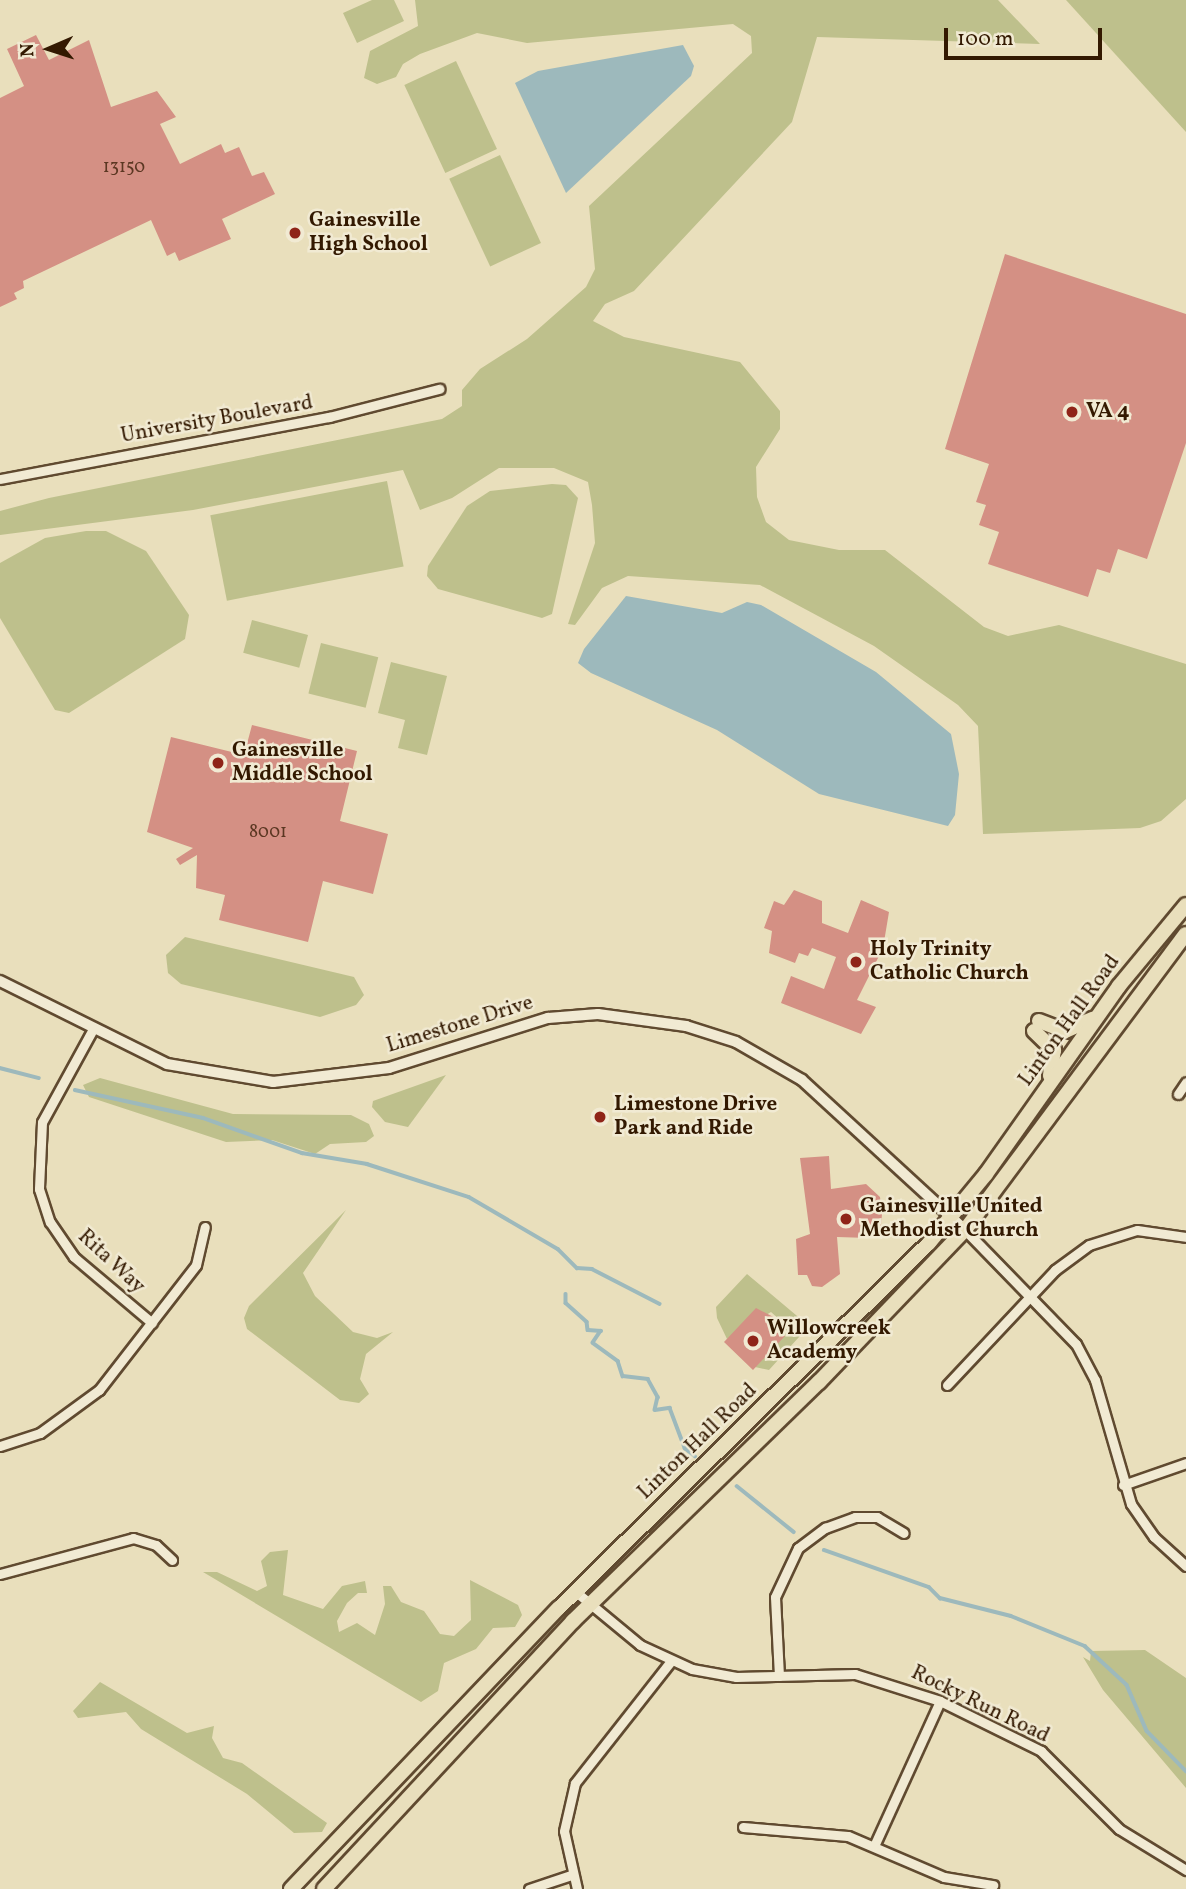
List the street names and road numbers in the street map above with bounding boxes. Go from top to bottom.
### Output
street label: University Boulevard [119,391,315,449]
street label: Linton Hall Road [1014,950,1126,1092]
street label: Limestone Drive [384,991,536,1059]
street label: Rita Way [72,1224,150,1300]
street label: Linton Hall Road [633,1379,763,1505]
street label: Rocky Run Road [906,1661,1054,1749]

